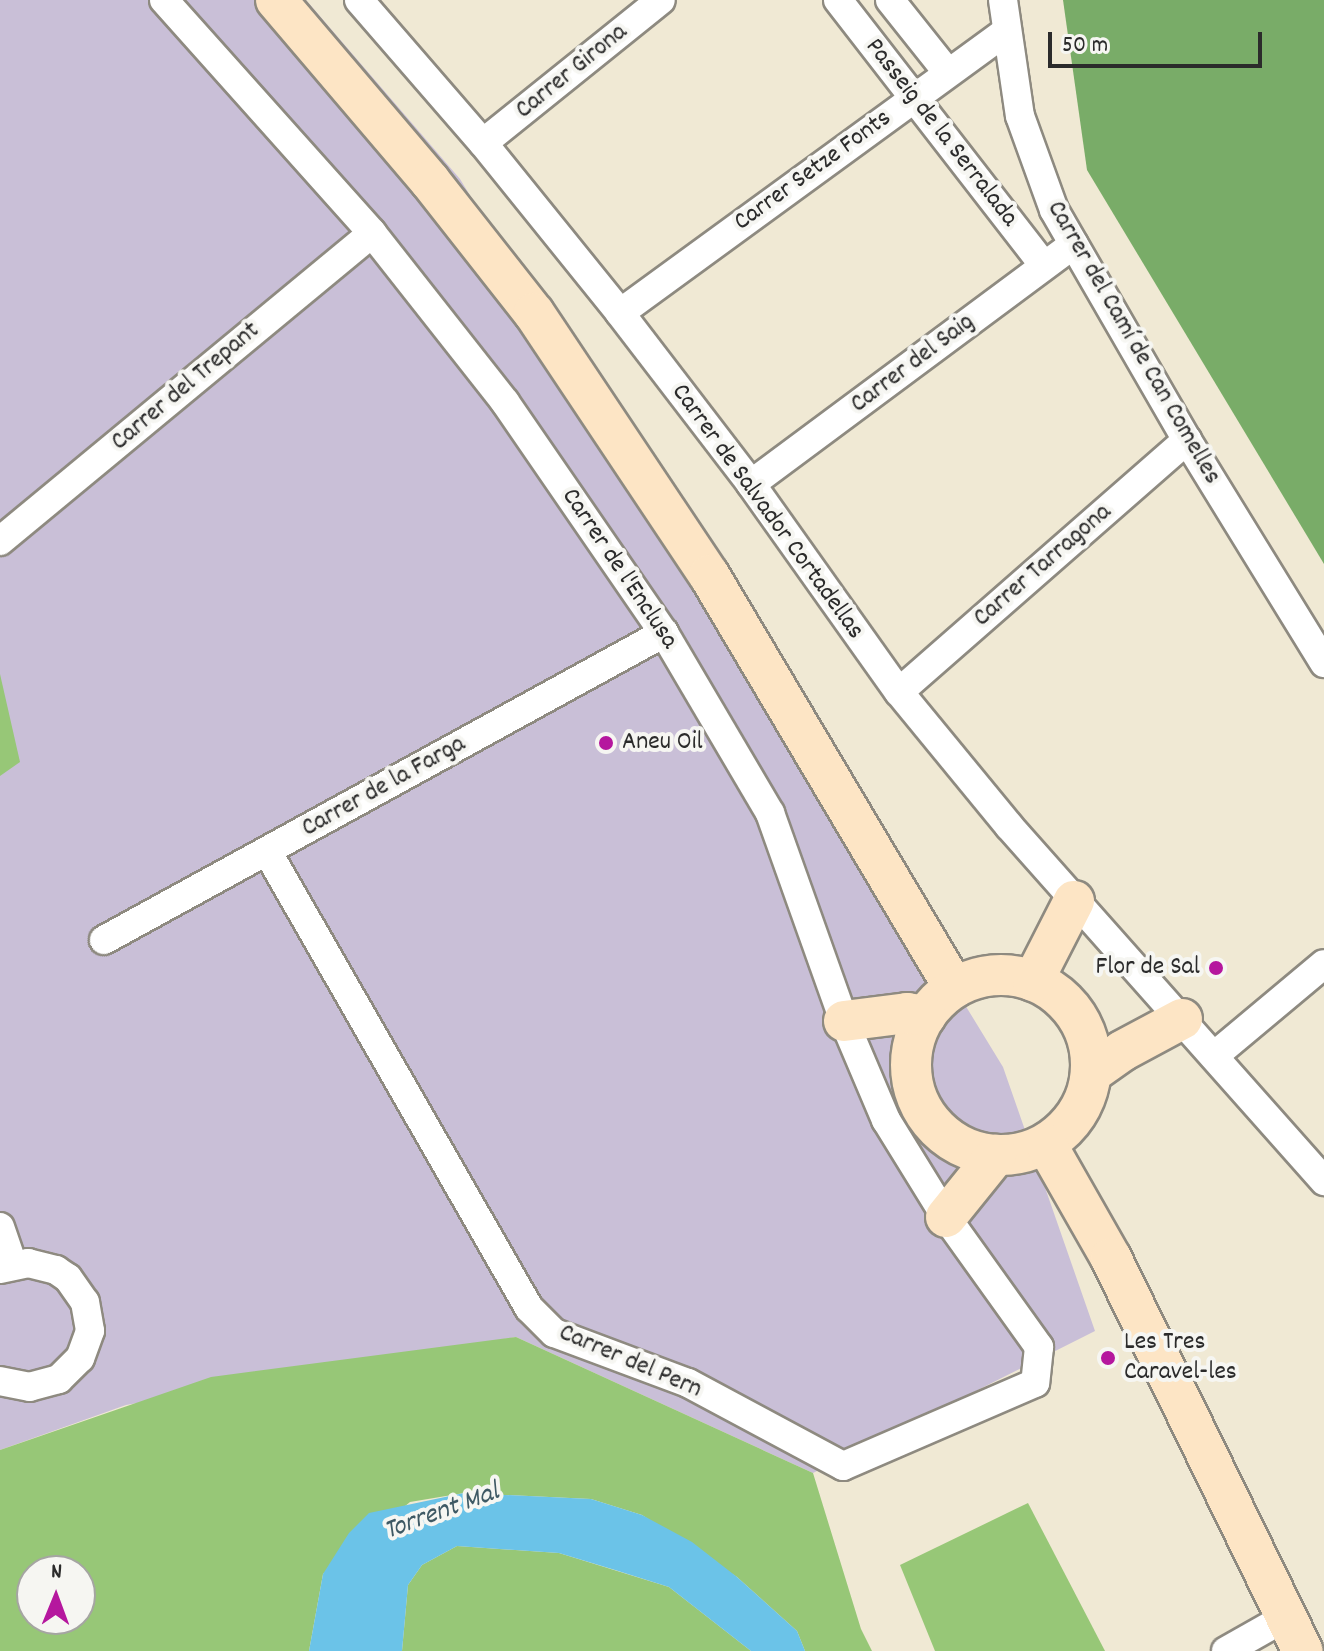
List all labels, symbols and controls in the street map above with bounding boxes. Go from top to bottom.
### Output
scale bar [1052,16,1266,66]
street label: Carrer Girona [510,17,634,127]
text: 50 m [1062,29,1108,63]
street label: Passeig de la Serralada [858,33,1024,233]
street label: Carrer Setze Fonts [728,103,898,239]
street label: Carrer del Camí de Can Comelles [1039,196,1227,490]
street label: Carrer del Saig [845,307,981,421]
street label: Carrer del Trepant [105,316,267,458]
street label: Carrer de Salvador Cortadellas [664,378,870,646]
street label: Carrer de l'Enclusa [554,483,684,655]
street label: Carrer Tarragona [968,498,1118,634]
place label: Aneu Oil [622,727,703,759]
street label: Carrer de la Farga [297,729,471,845]
marker: Aneu Oil [597,734,615,752]
place label: Flor de Sal [1096,952,1200,984]
marker: Flor de Sal [1207,959,1225,977]
street label: Carrer del Pern [554,1318,706,1406]
place label: Les Tres Caravel-les [1124,1327,1237,1388]
marker: Les Tres Caravel-les [1099,1349,1117,1367]
water label: Torrent Mal [380,1477,504,1549]
north arrow [16,1555,96,1635]
text: N [51,1557,62,1588]

